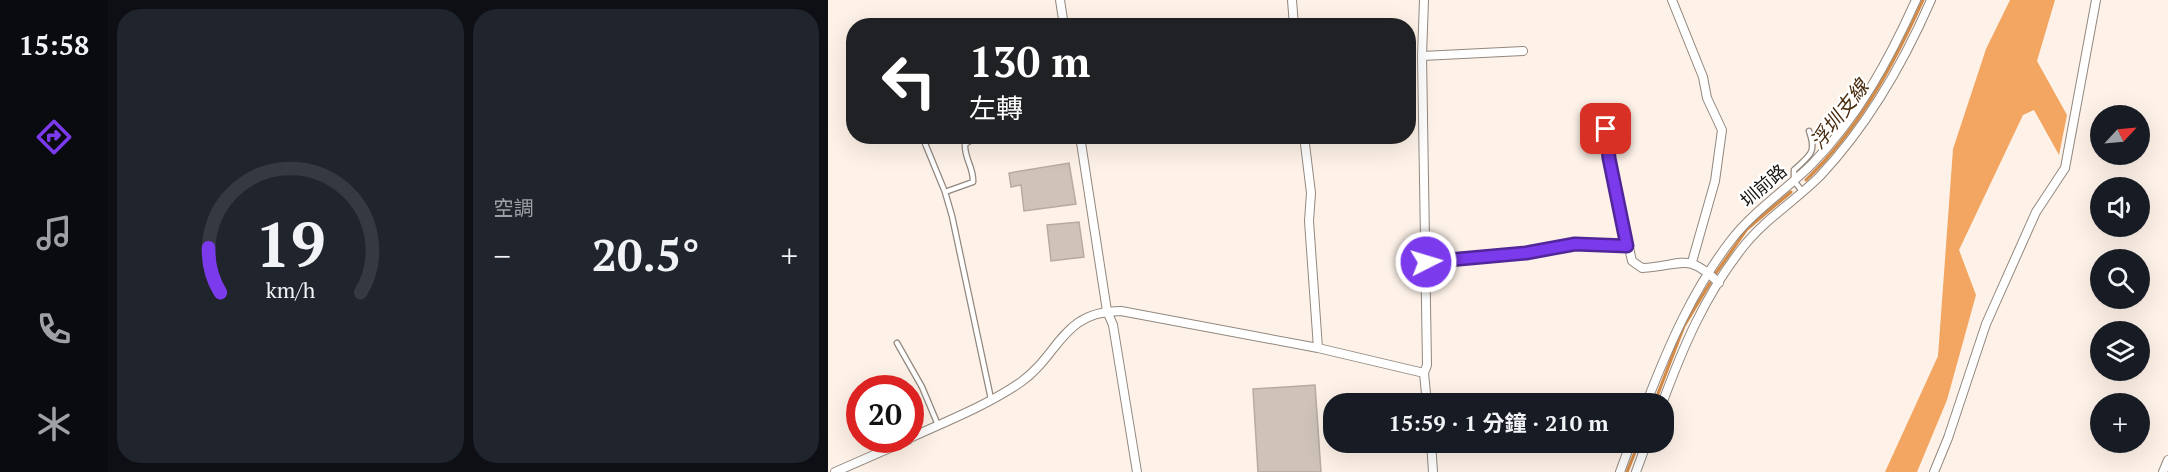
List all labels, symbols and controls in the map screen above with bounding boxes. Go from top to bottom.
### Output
text: 15:58 [19,27,89,63]
text: 130 m [969,33,1090,89]
icon: left [870,42,948,120]
water label: 浮圳支線 [1804,73,1875,154]
text: 左轉 [969,90,1023,126]
pin [1580,103,1631,154]
north arrow [2090,105,2150,165]
map controls [2090,105,2150,453]
icon: arrive [1589,112,1622,145]
icon: directions [33,116,75,158]
street label: 圳前路 [1735,158,1791,212]
button: sound [2090,177,2150,237]
text: 空調 [494,194,534,221]
text: 19 [255,202,326,285]
icon: music [33,212,75,254]
text: 20.5° [592,224,700,284]
position arrow [1394,230,1458,294]
text: − [494,234,511,277]
text: + [780,234,798,277]
button: search [2090,249,2150,309]
text: km/h [265,276,315,304]
icon: phone [33,308,75,350]
button: layers [2090,321,2150,381]
speed limit sign: 20 [846,375,924,453]
button: + [2090,393,2150,453]
icon: climate [33,403,75,445]
text: 15:59 · 1 分鐘 · 210 m [1389,408,1608,437]

